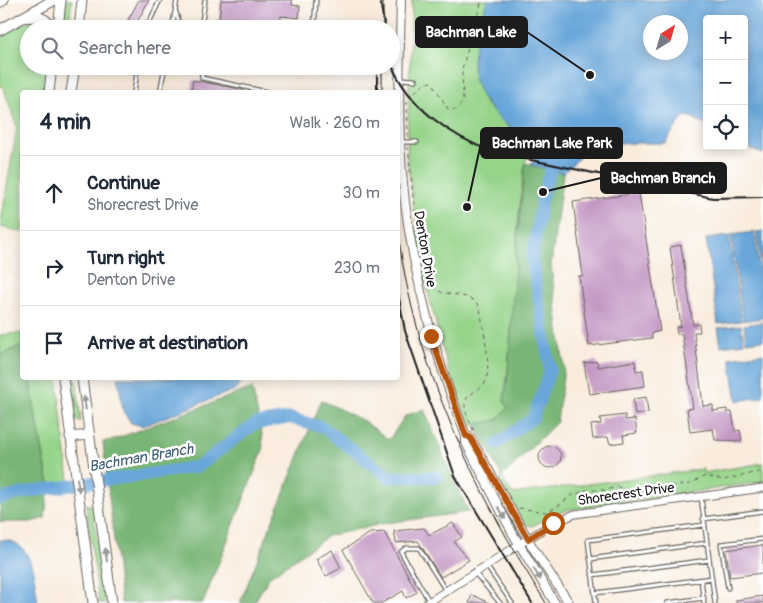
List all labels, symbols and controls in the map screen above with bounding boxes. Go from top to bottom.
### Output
north arrow [643,15,688,60]
map controls [703,15,748,150]
button: + [703,15,748,60]
callout: Bachman Lake [416,17,527,47]
search box [20,20,400,75]
text: Bachman Lake [426,23,517,42]
icon: search [38,34,66,62]
text: Search here [78,36,171,60]
button: − [703,60,748,105]
button: locate [703,105,748,150]
text: 4 min [40,109,91,136]
text: Walk · 260 m [289,113,380,133]
callout: Bachman Lake Park [481,128,622,158]
text: Bachman Lake Park [492,134,613,153]
callout: Bachman Branch [601,163,726,193]
text: Bachman Branch [610,169,716,188]
text: Continue [87,171,160,195]
icon: ahead [40,179,68,207]
text: 30 m [342,183,380,203]
text: Shorecrest Drive [87,195,198,215]
street label: Denton Drive [410,210,440,289]
text: Turn right [87,246,165,270]
icon: right [40,254,68,282]
text: 230 m [334,258,380,278]
text: Denton Drive [87,270,175,290]
route end [420,325,443,348]
icon: arrive [40,329,68,357]
text: Arrive at destination [87,331,248,355]
one-way arrow [81,394,89,410]
water label: Bachman Branch [88,439,195,476]
one-way arrow [74,477,82,493]
street label: Shorecrest Drive [577,479,676,509]
one-way arrow [497,506,506,520]
route start [542,512,565,535]
one-way arrow [101,546,109,562]
one-way arrow [532,567,542,580]

